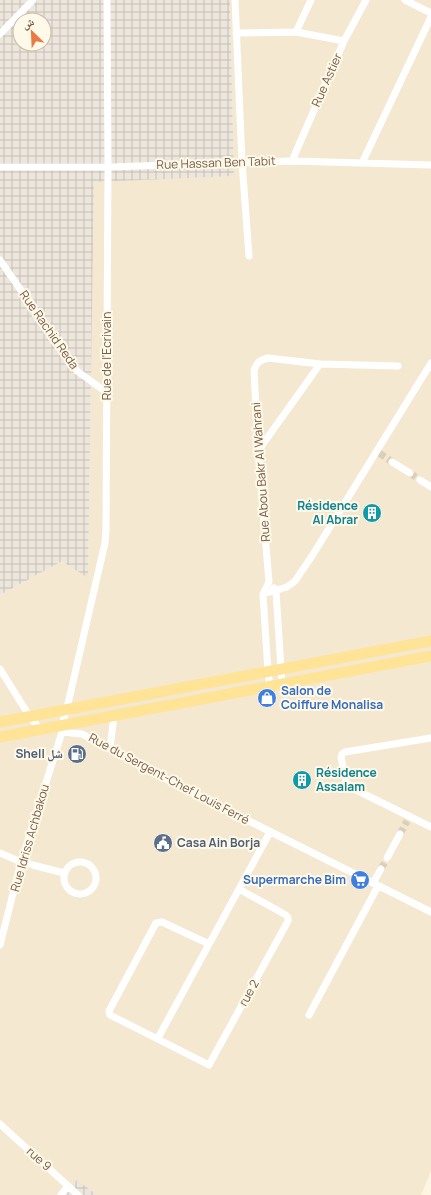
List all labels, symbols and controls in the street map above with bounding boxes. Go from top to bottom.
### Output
north arrow [12,12,52,52]
text: ش [19,13,37,33]
street label: Rue Astier [307,50,346,109]
street label: Rue Hassan Ben Tabit [156,152,276,173]
street label: Rue Rachid Reda [16,287,83,373]
street label: Rue de l'Ecrivain [98,312,115,400]
street label: Rue Abou Bakr Al Wahrani [247,402,274,543]
place label: Résidence Al Abrar [297,497,358,528]
building icon: Résidence Al Abrar [361,502,383,524]
place label: Salon de Coiffure Monalisa [281,682,383,713]
shop icon: Salon de Coiffure Monalisa [256,687,278,709]
street label: Rue du Sergent-Chef Louis Ferré [86,729,253,828]
fuel station icon: Shell شل [66,743,88,765]
place label: Shell شل [15,745,63,762]
place label: Résidence Assalam [316,764,377,795]
building icon: Résidence Assalam [291,769,313,791]
street label: Rue Idriss Achbakou [6,782,53,894]
public building icon: Casa Ain Borja [152,832,174,854]
place label: Casa Ain Borja [177,834,260,851]
supermarket icon: Supermarche Bim [349,869,371,891]
place label: Supermarche Bim [243,871,346,888]
street label: rue 2 [234,976,263,1009]
street label: rue 9 [23,1143,56,1174]

